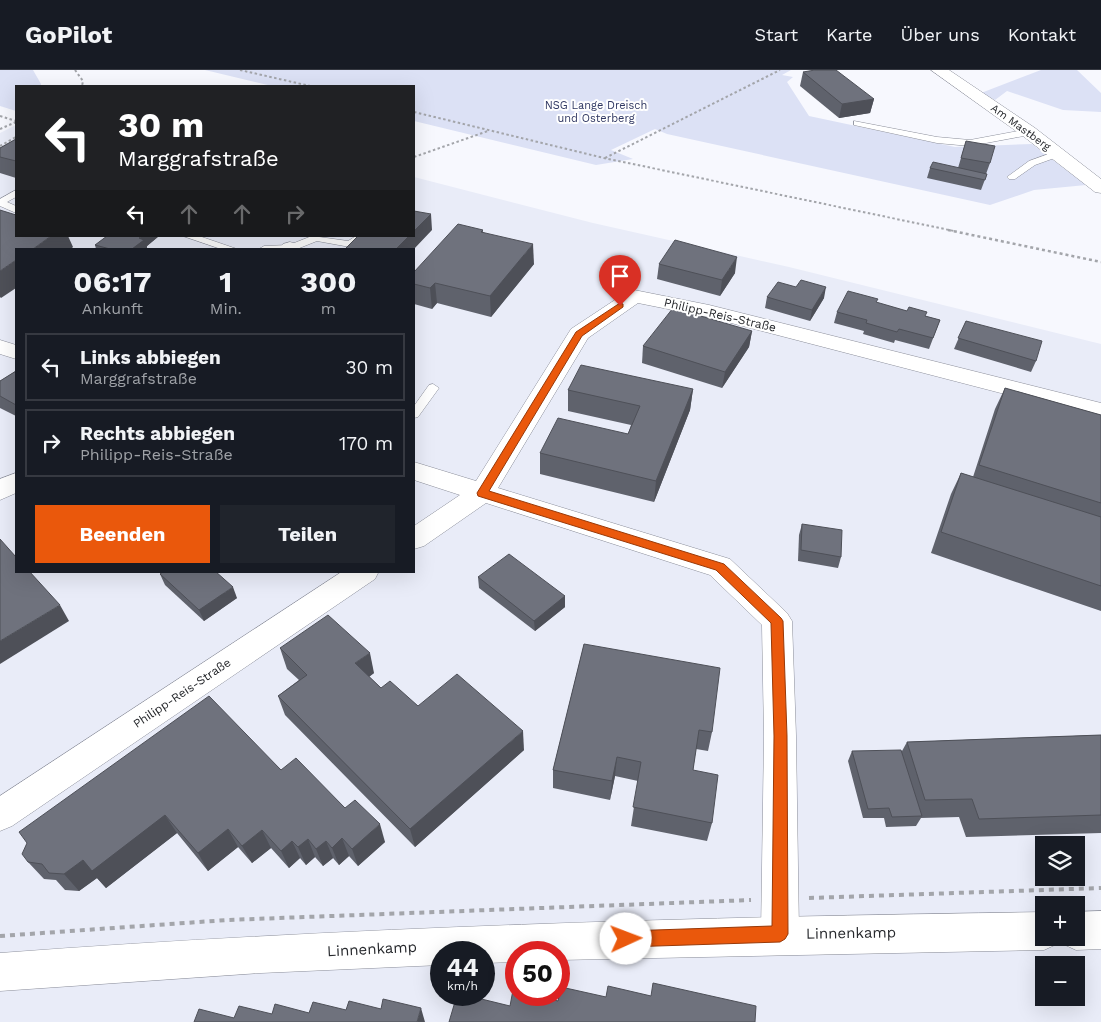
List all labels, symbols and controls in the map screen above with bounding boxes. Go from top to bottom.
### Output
text: GoPilot [25,21,112,49]
text: Start [754,24,798,45]
text: Karte [826,24,873,45]
text: Über uns [901,24,980,45]
text: Kontakt [1008,24,1076,45]
park label: NSG Lange Dreisch und Osterberg [545,99,647,125]
street label: Am Mastberg [988,101,1053,154]
text: 30 m [118,104,204,146]
icon: left [35,105,100,170]
text: Marggrafstraße [118,146,279,171]
icon: left [122,200,150,228]
icon: ahead [175,200,203,228]
icon: ahead [228,200,256,228]
icon: right [281,200,309,228]
pin [599,255,641,306]
icon: arrive [606,262,634,290]
text: 06:17 [73,264,151,299]
text: 1 [219,264,232,299]
text: 300 [300,264,357,299]
street label: Philipp-Reis-Straße [663,295,777,335]
text: Ankunft [82,299,143,318]
text: Min. [210,299,242,318]
text: m [321,299,336,318]
text: Links abbiegen [80,346,221,369]
icon: left [37,353,65,381]
text: 30 m [346,356,393,379]
text: Marggrafstraße [80,369,197,388]
text: Rechts abbiegen [80,422,235,445]
icon: right [37,429,65,457]
text: 170 m [339,432,393,455]
text: Philipp-Reis-Straße [80,445,233,464]
button: Beenden [35,505,210,563]
button: Teilen [220,505,395,563]
street label: Philipp-Reis-Straße [131,655,233,731]
map controls [1035,836,1085,1006]
button: layers [1035,836,1085,886]
button: + [1035,896,1085,946]
position arrow [599,912,651,964]
street label: Linnenkamp [806,923,896,943]
street label: Linnenkamp [327,938,417,960]
speed limit sign: 50 [505,941,570,1006]
text: 44 [446,953,479,982]
button: − [1035,956,1085,1006]
text: km/h [447,979,478,993]

